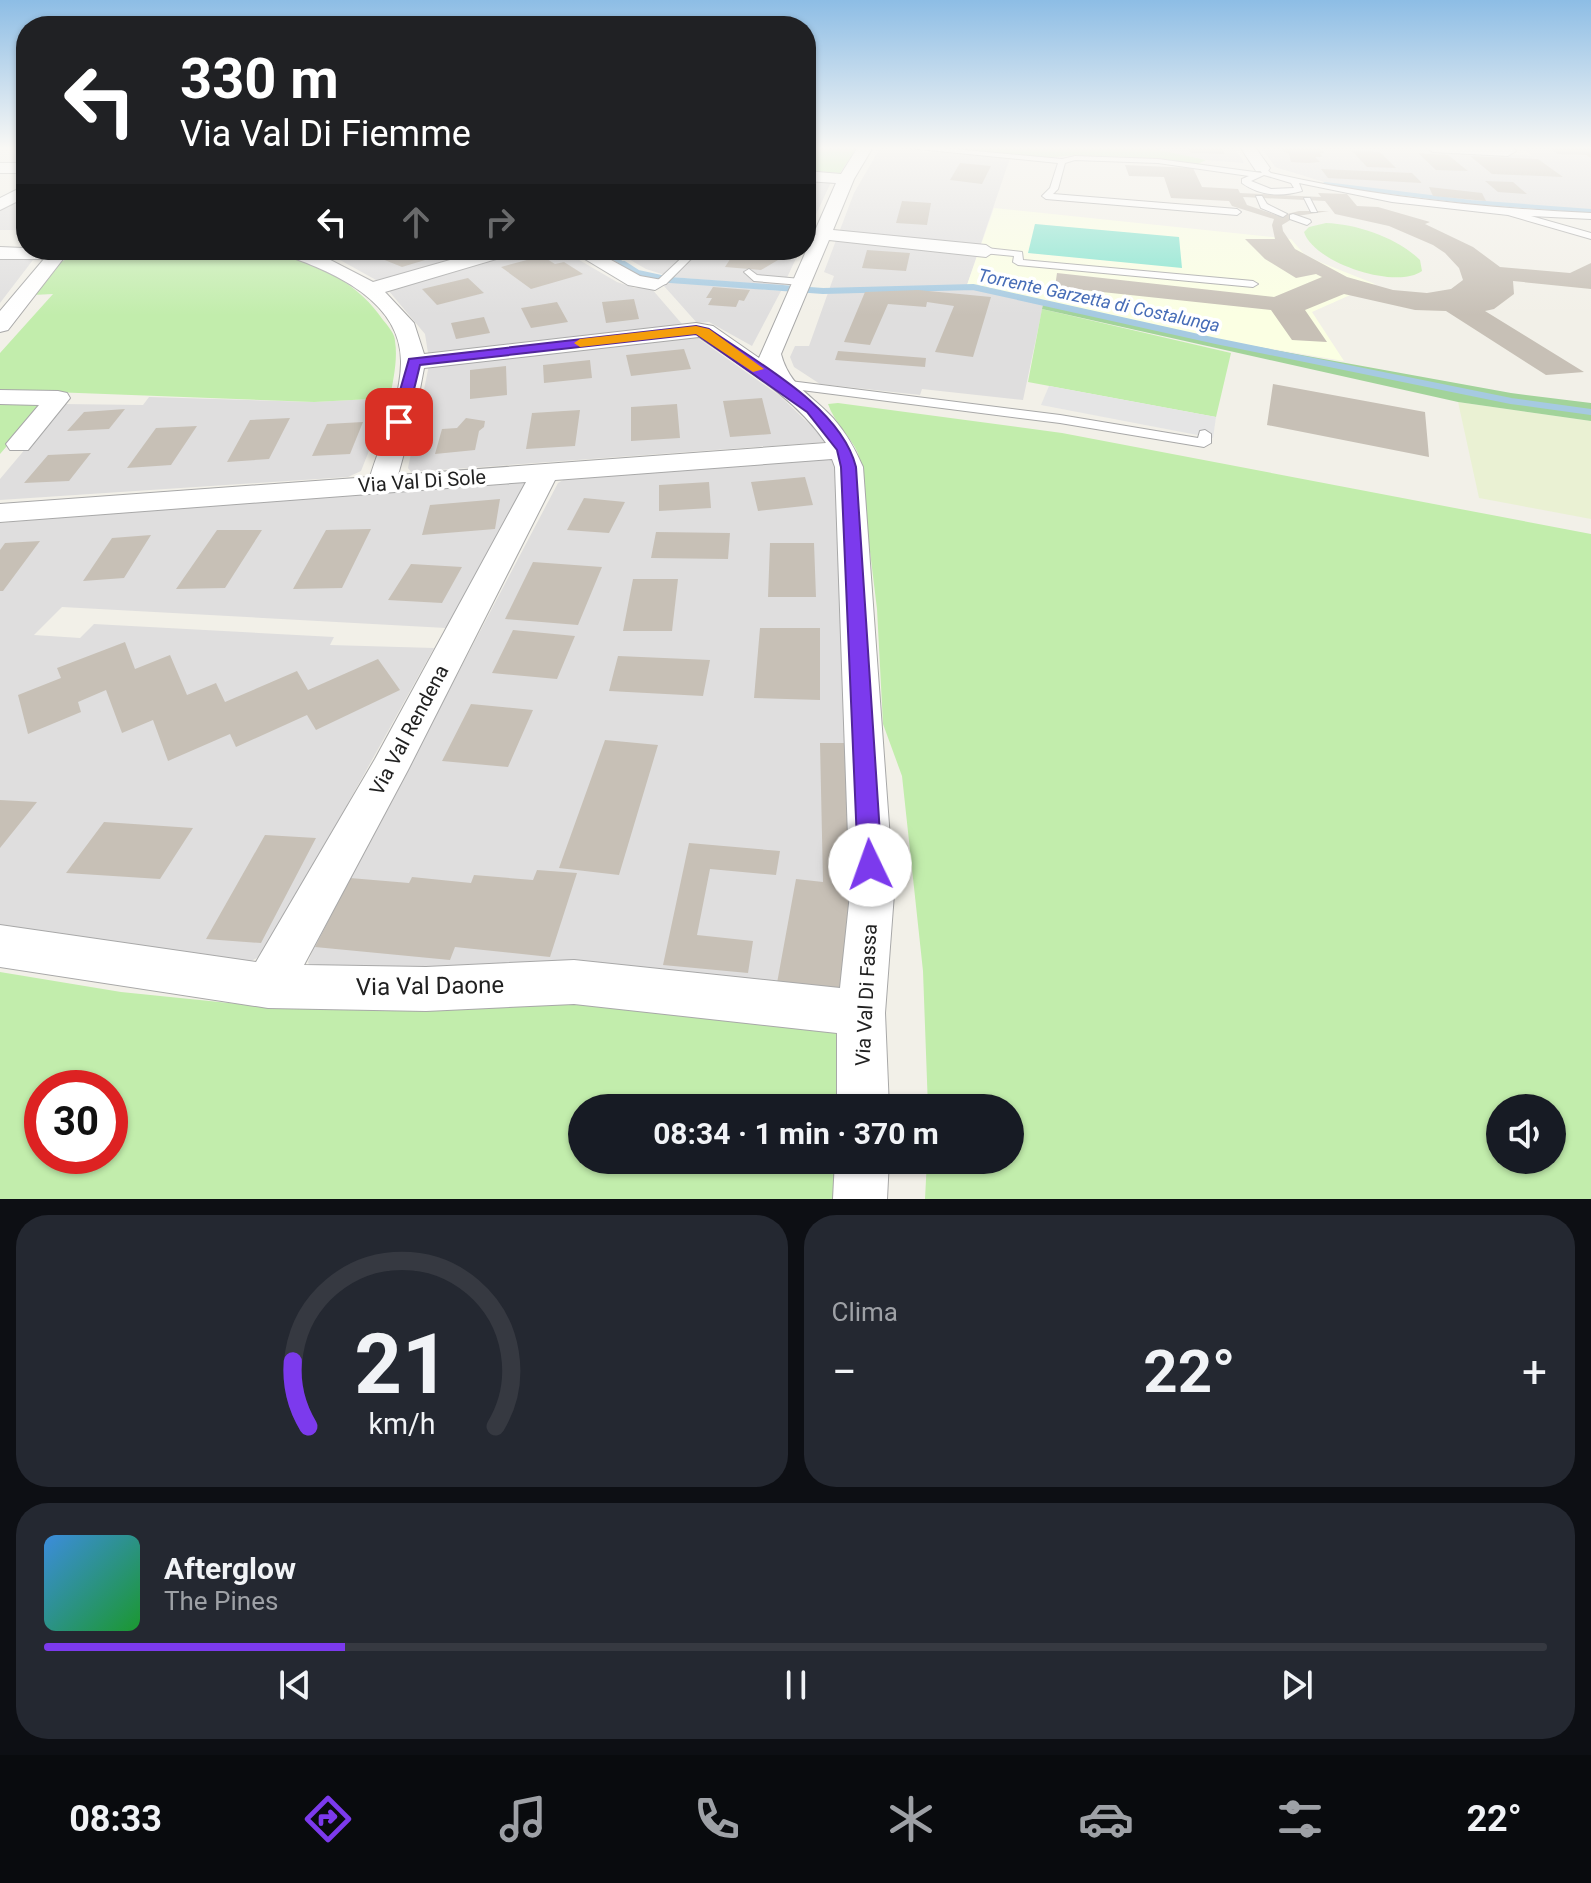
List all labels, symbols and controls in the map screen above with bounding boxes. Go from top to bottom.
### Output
text: 330 m [180,46,339,112]
icon: left [48,48,152,152]
text: Via Val Di Fiemme [180,113,471,155]
icon: left [310,200,354,244]
icon: ahead [394,200,438,244]
icon: right [478,200,522,244]
water label: Torrente Garzetta di Costalunga [976,264,1222,336]
pin [365,388,433,456]
icon: arrive [377,400,421,444]
street label: Via Val Di Sole [357,465,487,497]
street label: Via Val Rendena [365,661,453,799]
position arrow [828,823,912,907]
street label: Via Val Di Fassa [850,923,882,1067]
street label: Via Val Daone [356,971,504,1001]
speed limit sign: 30 [24,1070,128,1174]
map controls [1486,1094,1566,1174]
button: sound [1486,1094,1566,1174]
text: 08:34 · 1 min · 370 m [653,1116,939,1151]
text: Clima [832,1297,898,1327]
text: 21 [354,1316,449,1413]
text: 22° [1143,1336,1235,1407]
text: − [832,1346,857,1398]
text: + [1522,1346,1547,1398]
text: km/h [368,1407,435,1441]
text: Afterglow [164,1551,296,1586]
text: The Pines [164,1586,278,1616]
icon: previous [273,1663,317,1707]
icon: pause [774,1663,818,1707]
icon: next [1275,1663,1319,1707]
icon: directions [300,1791,356,1847]
icon: music [495,1791,551,1847]
icon: phone [689,1791,745,1847]
icon: climate [883,1791,939,1847]
icon: car [1078,1791,1134,1847]
icon: filters [1272,1791,1328,1847]
text: 08:33 [69,1798,162,1840]
text: 22° [1466,1798,1522,1840]

